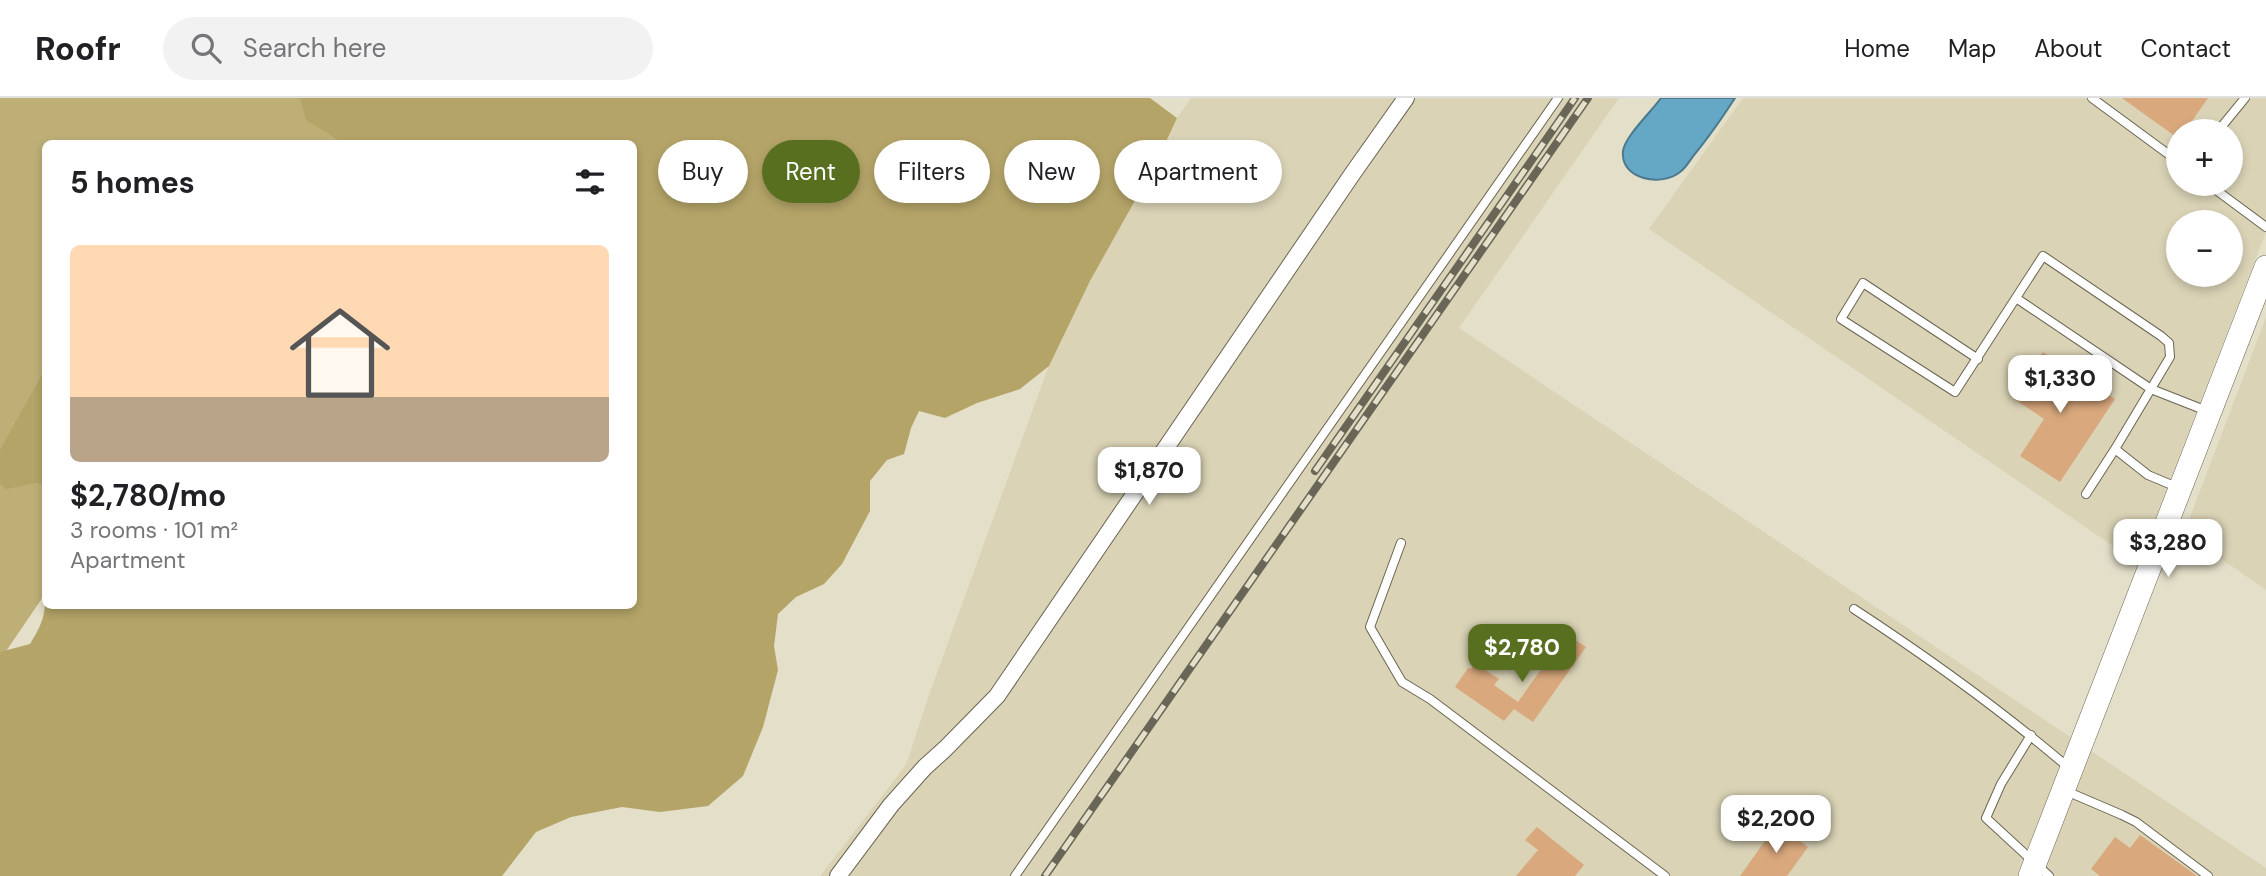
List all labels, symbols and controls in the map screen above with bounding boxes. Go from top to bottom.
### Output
search box [163,17,653,80]
text: Roofr [35,27,121,70]
icon: search [187,29,225,67]
text: Search here [243,31,386,65]
text: Home [1844,33,1910,64]
text: Map [1948,33,1996,64]
text: About [2034,33,2103,64]
text: Contact [2141,33,2231,64]
map controls [2166,119,2243,287]
button: + [2166,119,2243,196]
chip: Buy [658,140,748,203]
chip: Rent [762,140,860,203]
chip: Filters [874,140,990,203]
chip: New [1004,140,1100,203]
chip: Apartment [1114,140,1282,203]
text: 5 homes [70,163,195,202]
icon: filters [571,163,609,201]
button: − [2166,210,2243,287]
icon: home [277,290,403,416]
pin: $1,330 [2003,356,2117,415]
text: $1,330 [2024,363,2096,393]
pin: $1,870 [1092,448,1206,507]
text: $1,870 [1114,455,1184,485]
text: $2,780/mo [70,476,226,515]
text: 3 rooms · 101 m² [70,515,238,545]
pin: $3,280 [2111,519,2225,579]
text: $3,280 [2129,527,2207,557]
text: Apartment [70,545,185,575]
pin: $2,780 [1465,624,1579,684]
text: $2,780 [1484,632,1560,662]
pin: $2,200 [1719,796,1833,855]
text: $2,200 [1737,803,1815,833]

